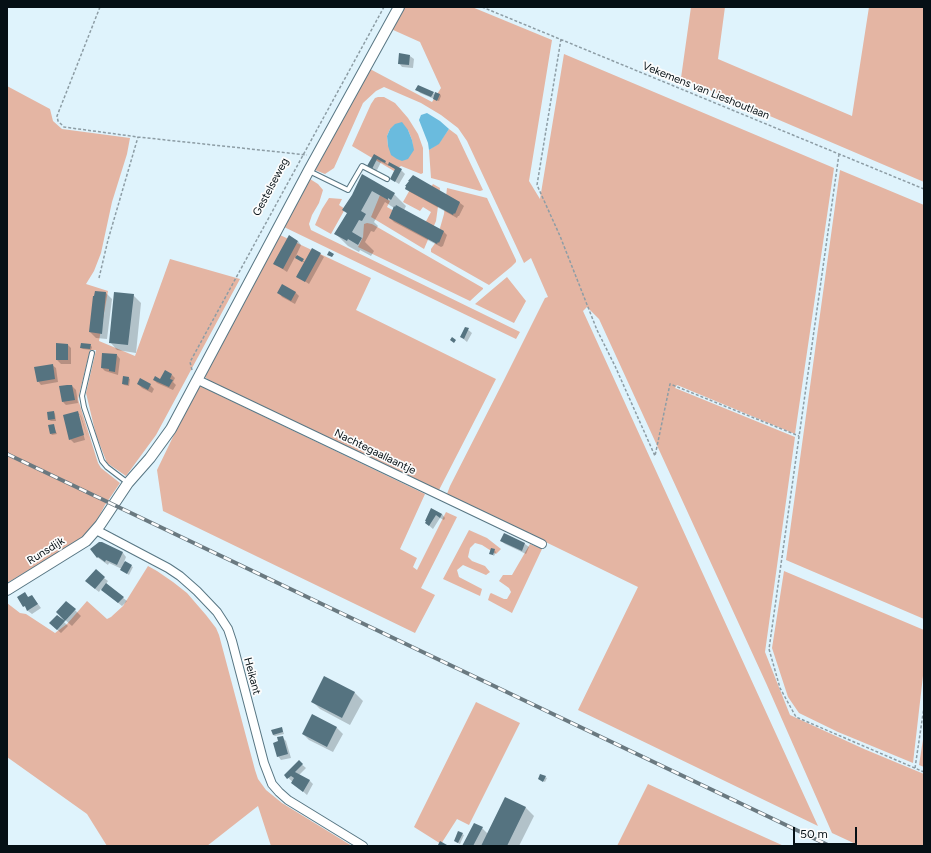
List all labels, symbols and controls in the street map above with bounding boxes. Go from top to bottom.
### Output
street label: Vekemens van Lieshoutlaan [641,59,771,123]
street label: Gestelseweg [250,156,292,218]
street label: Nachtegaallaantje [332,426,418,478]
street label: Runsdijk [25,534,67,568]
street label: Heikant [241,656,263,696]
scale bar [795,819,859,845]
text: 50 m [800,827,828,841]

